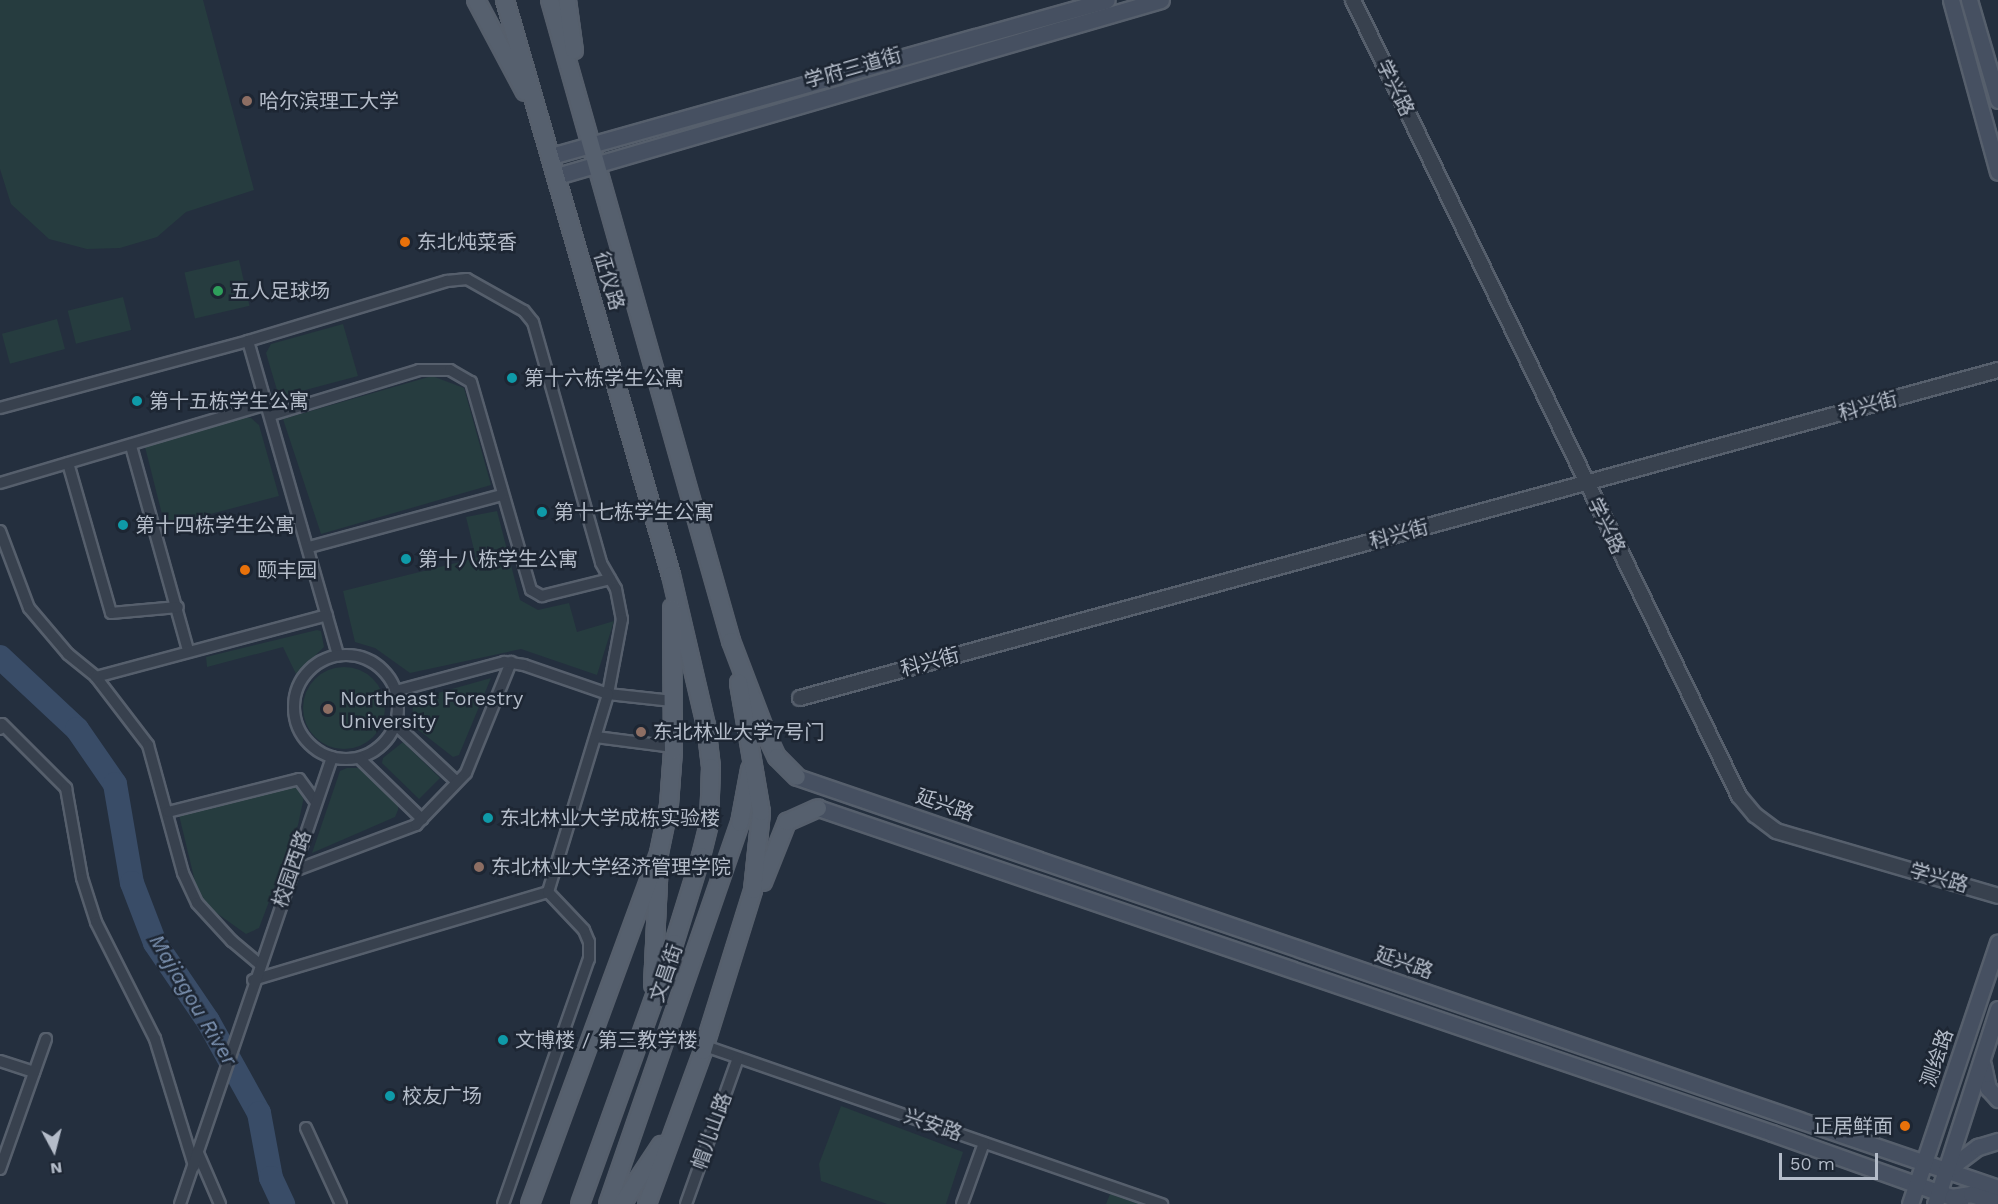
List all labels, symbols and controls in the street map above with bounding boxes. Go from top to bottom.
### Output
street label: 学府三道街 [802,43,904,93]
street label: 学兴路 [1371,56,1419,120]
place label: 哈尔滨理工大学 [259,89,399,113]
marker: 哈尔滨理工大学 [240,94,254,108]
place label: 东北炖菜香 [417,230,517,254]
marker: 东北炖菜香 [398,235,412,249]
street label: 征仪路 [589,249,629,313]
place label: 五人足球场 [230,279,330,303]
marker: 五人足球场 [211,284,225,298]
place label: 第十六栋学生公寓 [524,366,684,390]
marker: 第十六栋学生公寓 [505,371,519,385]
street label: 科兴街 [1836,387,1900,425]
place label: 第十五栋学生公寓 [149,389,309,413]
marker: 第十五栋学生公寓 [130,394,144,408]
street label: 学兴路 [1582,494,1630,558]
place label: 第十七栋学生公寓 [554,500,714,524]
marker: 第十七栋学生公寓 [535,505,549,519]
place label: 第十四栋学生公寓 [135,513,295,537]
street label: 科兴街 [1367,515,1431,553]
marker: 第十四栋学生公寓 [116,518,130,532]
place label: 第十八栋学生公寓 [418,547,578,571]
marker: 第十八栋学生公寓 [399,552,413,566]
place label: 颐丰园 [257,558,317,582]
marker: 颐丰园 [238,563,252,577]
street label: 科兴街 [898,643,962,681]
place label: Northeast Forestry University [340,686,523,733]
marker: Northeast Forestry University [321,702,335,716]
place label: 东北林业大学7号门 [653,720,824,744]
marker: 东北林业大学7号门 [634,725,648,739]
street label: 延兴路 [913,784,977,826]
place label: 东北林业大学成栋实验楼 [500,806,720,830]
marker: 东北林业大学成栋实验楼 [481,811,495,825]
street label: 校园西路 [268,827,316,911]
place label: 东北林业大学经济管理学院 [491,855,731,879]
street label: 学兴路 [1907,858,1971,898]
marker: 东北林业大学经济管理学院 [472,860,486,874]
water label: Majiagou River [144,930,242,1070]
street label: 文昌街 [645,941,687,1005]
street label: 延兴路 [1372,942,1436,984]
street label: 测绘路 [1916,1026,1958,1090]
place label: 文博楼 / 第三教学楼 [515,1028,697,1052]
marker: 文博楼 / 第三教学楼 [496,1033,510,1047]
place label: 校友广场 [402,1084,482,1108]
marker: 校友广场 [383,1089,397,1103]
street label: 帽儿山路 [687,1089,737,1173]
street label: 兴安路 [901,1104,965,1146]
place label: 正居鲜面 [1813,1114,1893,1138]
marker: 正居鲜面 [1898,1119,1912,1133]
north arrow [24,1120,84,1180]
scale bar [1782,1141,1881,1179]
text: 50 m [1790,1153,1835,1174]
text: N [49,1158,63,1179]

